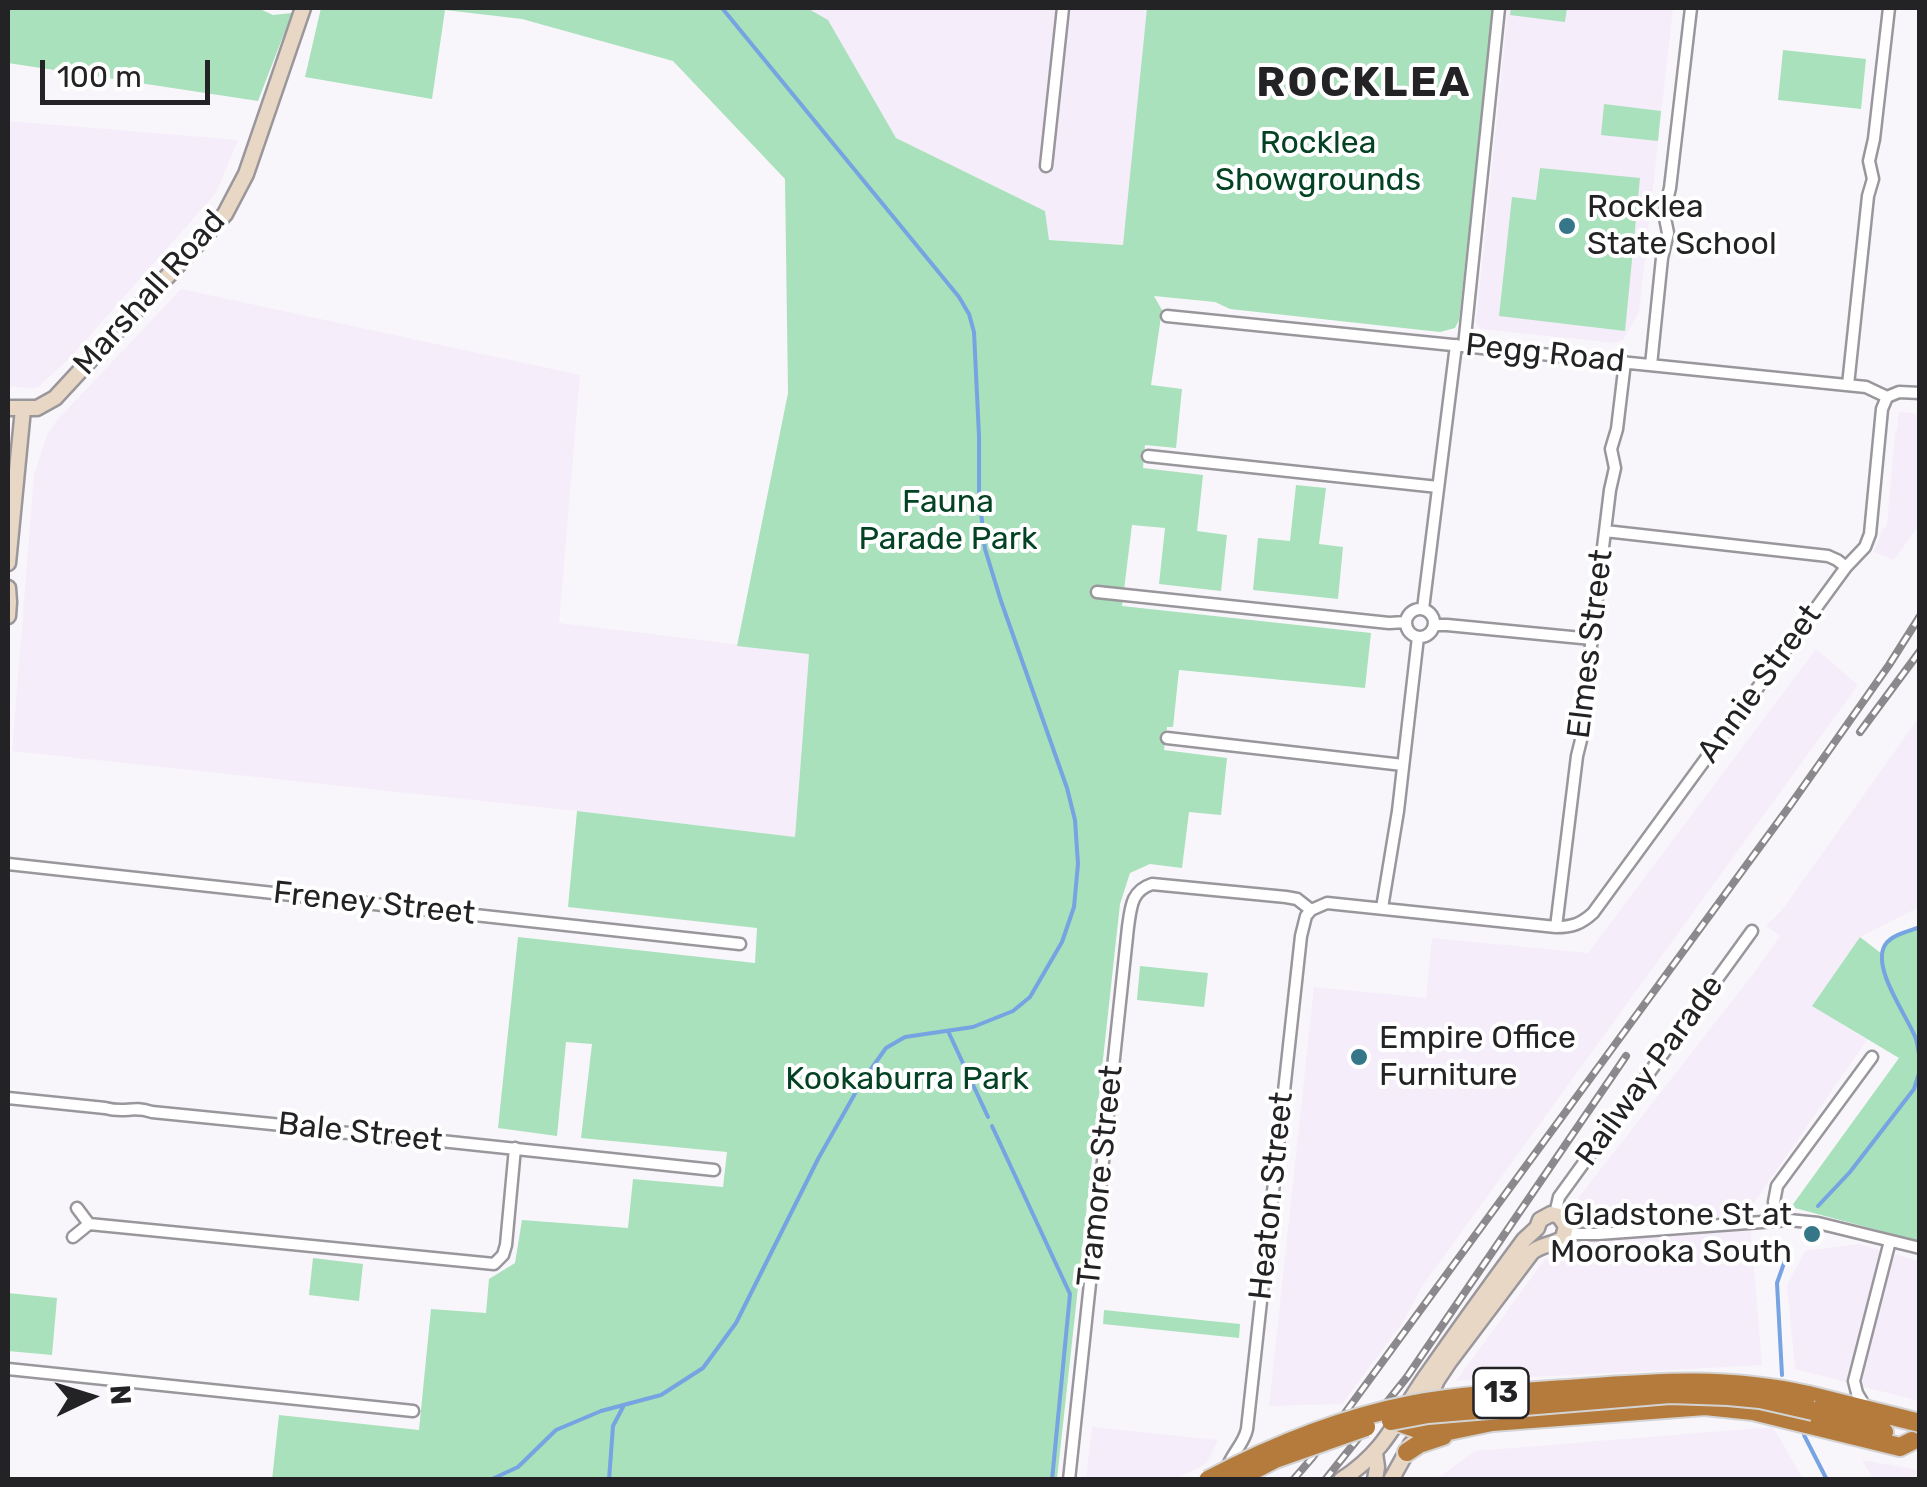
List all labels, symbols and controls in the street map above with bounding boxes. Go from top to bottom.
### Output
scale bar [45,40,215,102]
text: 100 m [57,59,142,95]
district label: ROCKLEA [1256,59,1472,109]
park label: Rocklea Showgrounds [1215,125,1421,200]
place label: Rocklea State School [1587,189,1777,264]
street label: Marshall Road [66,203,234,383]
marker: Rocklea State School [1556,215,1578,237]
street label: Pegg Road [1463,327,1627,381]
park label: Fauna Parade Park [859,484,1037,559]
street label: Elmes Street [1560,547,1622,741]
street label: Annie Street [1690,597,1830,771]
street label: Freney Street [271,874,477,934]
street label: Railway Parade [1568,968,1732,1174]
place label: Empire Office Furniture [1379,1020,1576,1095]
marker: Empire Office Furniture [1348,1046,1370,1068]
park label: Kookaburra Park [785,1061,1029,1099]
street label: Tramore Street [1070,1063,1132,1289]
street label: Heaton Street [1242,1090,1302,1302]
street label: Bale Street [276,1105,444,1161]
place label: Gladstone St at Moorooka South [1550,1197,1792,1272]
marker: Gladstone St at Moorooka South [1801,1223,1823,1245]
north arrow [40,1347,140,1447]
road number: 13 [1474,1368,1528,1418]
text: N [103,1384,138,1406]

